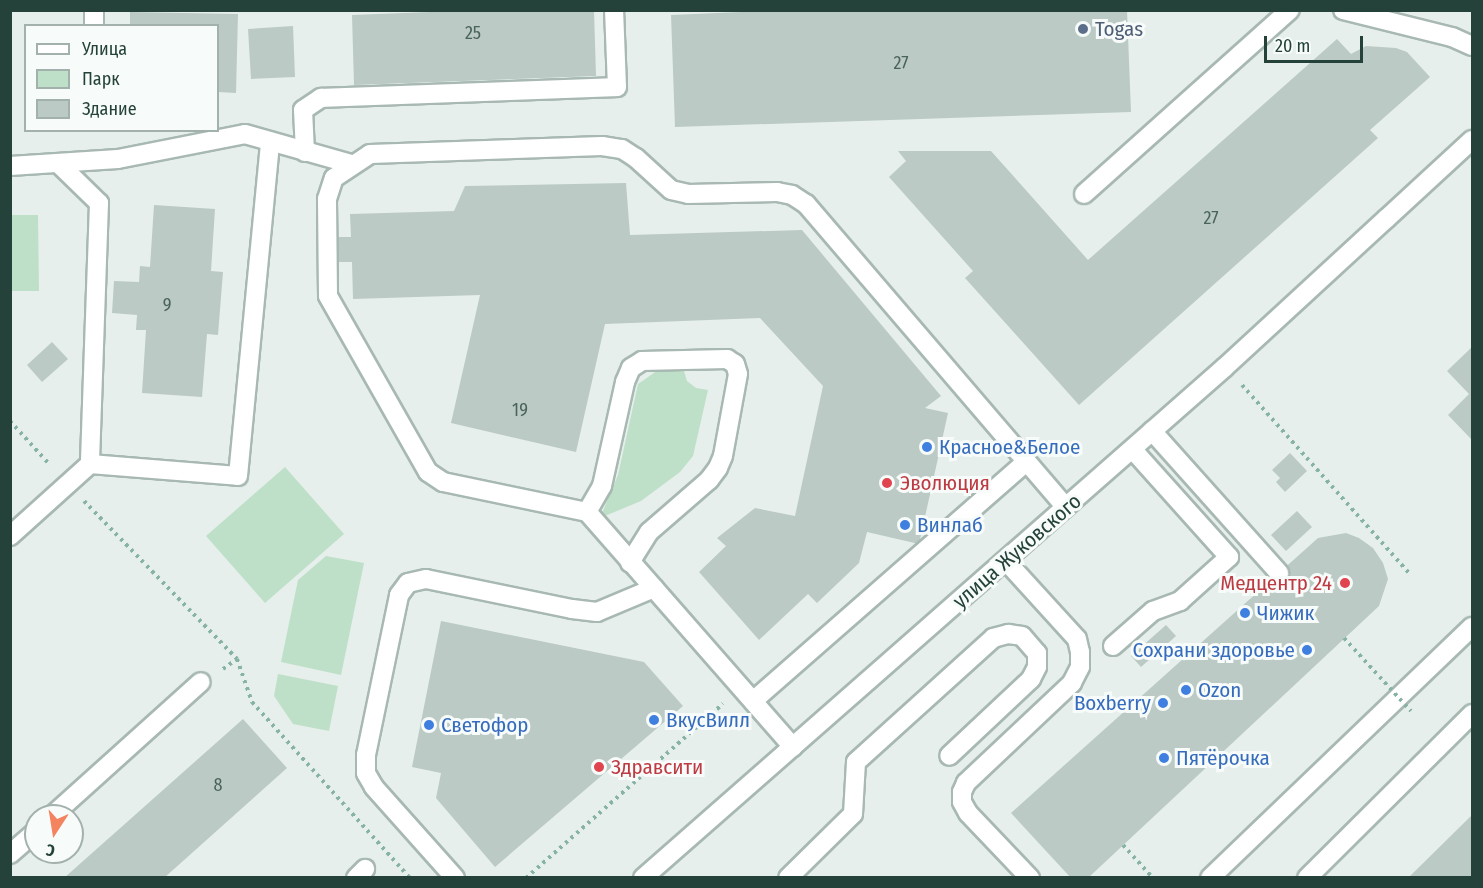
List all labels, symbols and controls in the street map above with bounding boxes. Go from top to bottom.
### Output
place label: Togas [1095,16,1143,42]
house number: 25 [465,22,481,44]
marker: Togas [1076,22,1090,36]
legend [24,24,219,132]
scale bar [1267,24,1366,62]
text: 20 m [1275,35,1310,57]
text: Улица [82,38,127,60]
house number: 27 [893,52,909,74]
text: Парк [82,68,120,90]
text: Здание [82,98,137,120]
house number: 27 [1203,207,1219,229]
house number: 9 [163,294,171,316]
house number: 19 [512,399,528,421]
place label: Красное&Белое [939,434,1080,460]
marker: Красное&Белое [920,440,934,454]
place label: Эволюция [900,470,990,496]
marker: Эволюция [878,474,896,492]
street label: улица Жуковского [948,488,1086,614]
place label: Винлаб [917,512,983,538]
marker: Винлаб [898,518,912,532]
place label: Медцентр 24 [1220,570,1332,596]
marker: Медцентр 24 [1336,574,1354,592]
place label: Чижик [1257,600,1314,626]
marker: Чижик [1238,606,1252,620]
place label: Сохрани здоровье [1132,637,1295,663]
marker: Сохрани здоровье [1300,643,1314,657]
place label: Ozon [1198,677,1241,703]
marker: Ozon [1179,683,1193,697]
place label: Boxberry [1074,690,1151,716]
marker: Boxberry [1156,696,1170,710]
place label: ВкусВилл [666,707,750,733]
place label: Светофор [441,712,528,738]
marker: ВкусВилл [647,713,661,727]
marker: Светофор [422,718,436,732]
place label: Пятёрочка [1176,745,1270,771]
marker: Пятёрочка [1157,751,1171,765]
place label: Здравсити [611,754,703,780]
marker: Здравсити [592,760,606,774]
house number: 8 [214,774,222,796]
north arrow [24,804,84,864]
text: С [44,840,57,860]

